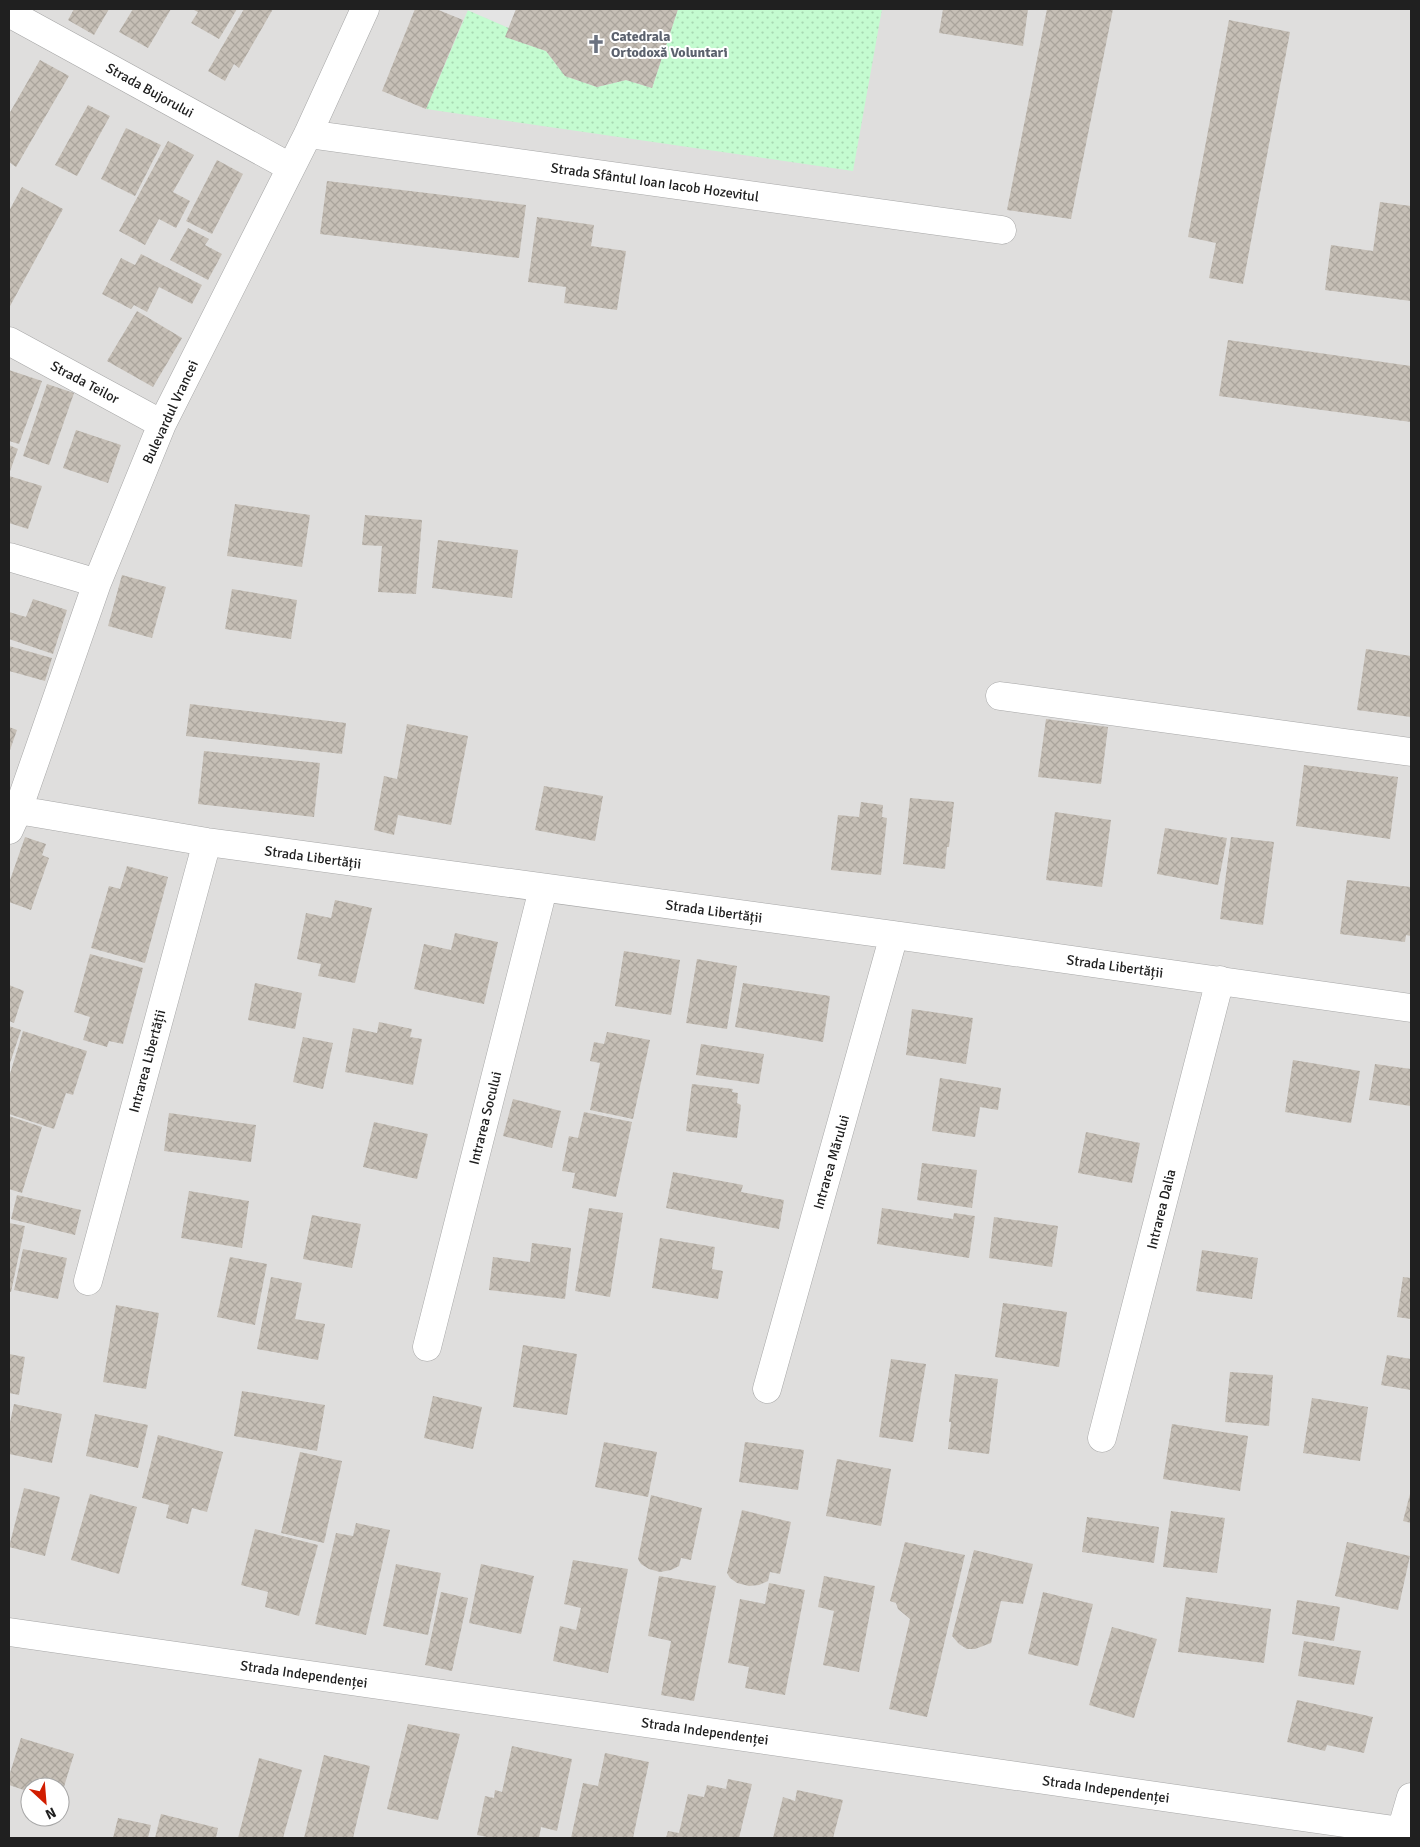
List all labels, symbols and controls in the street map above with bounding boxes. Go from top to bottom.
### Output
place label: Catedrala Ortodoxă Voluntari [611,28,728,61]
church icon: Catedrala Ortodoxă Voluntari [585,33,607,55]
street label: Strada Bujorului [103,59,197,122]
street label: Strada Sfântul Ioan Iacob Hozevitul [550,159,760,206]
street label: Strada Teilor [48,357,123,408]
street label: Bulevardul Vrancei [139,358,202,467]
street label: Strada Libertății [263,842,362,873]
street label: Strada Libertății [664,896,763,927]
street label: Strada Libertății [1065,951,1164,982]
street label: Intrarea Libertății [126,1008,169,1115]
street label: Intrarea Socului [466,1070,505,1167]
street label: Intrarea Mărului [810,1113,853,1211]
street label: Intrarea Dalia [1143,1167,1180,1251]
street label: Strada Independenței [239,1657,369,1692]
street label: Strada Independenței [640,1714,770,1749]
street label: Strada Independenței [1041,1772,1171,1807]
north arrow [20,1777,70,1827]
text: N [42,1803,59,1823]

